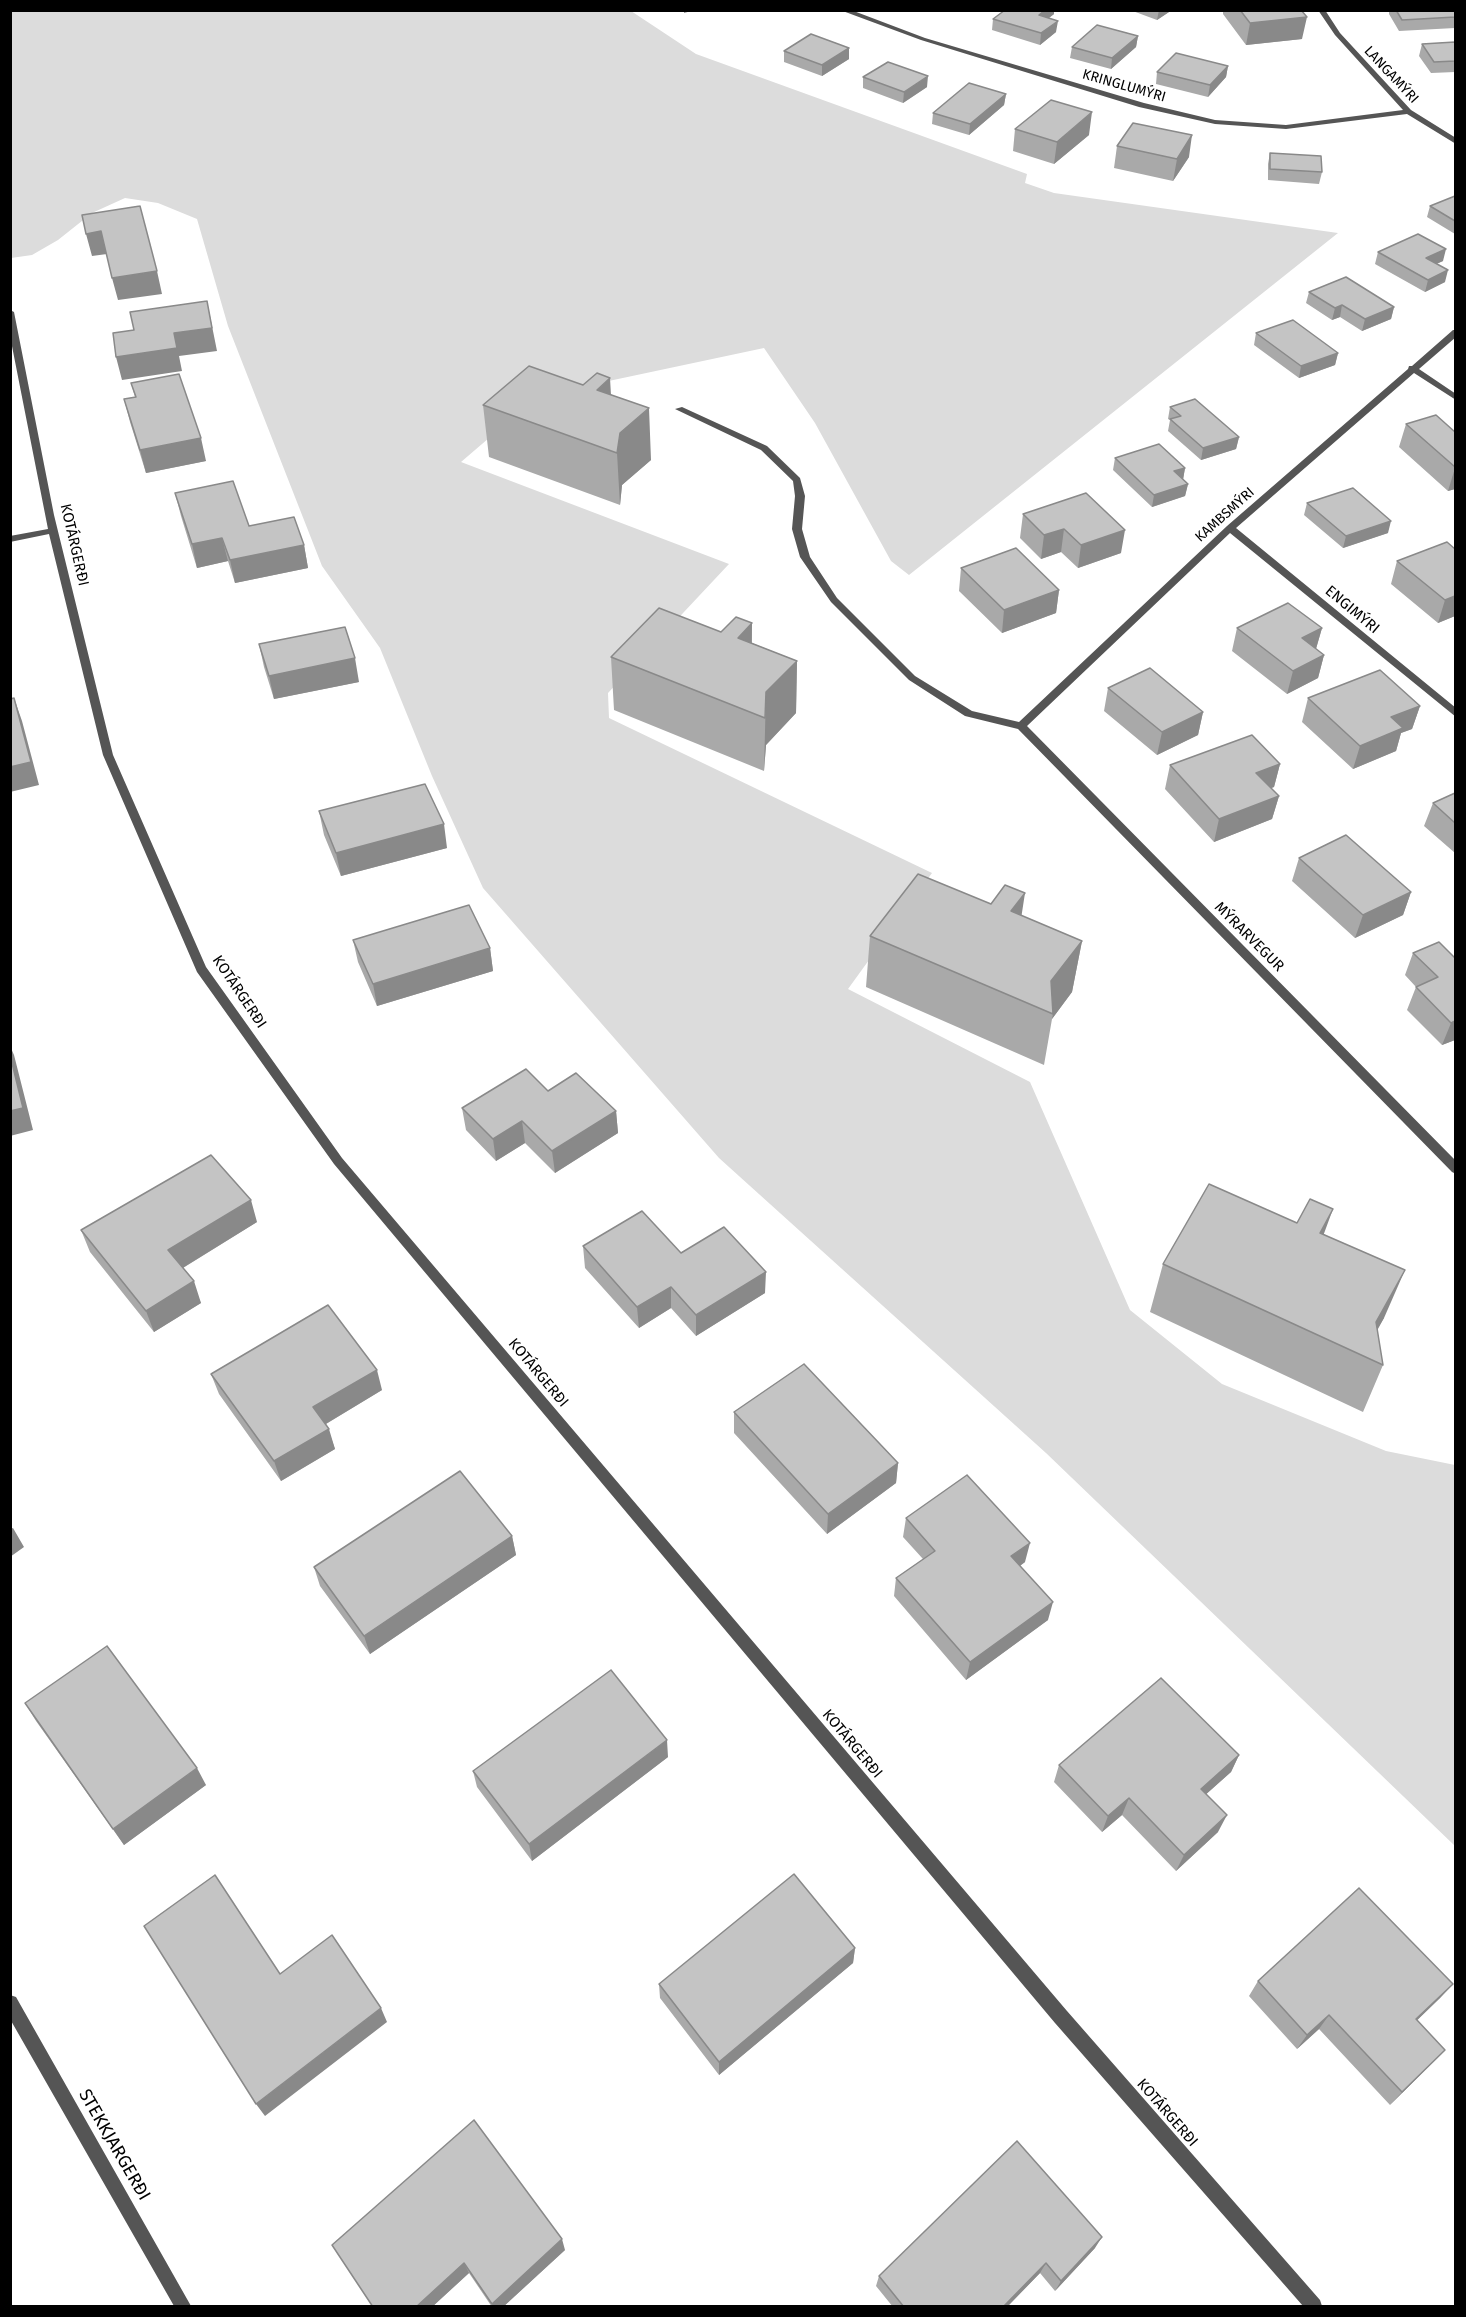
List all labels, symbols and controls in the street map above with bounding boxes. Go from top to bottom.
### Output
street label: LANGAMÝRI [1360,43,1422,107]
street label: KRINGLUMÝRI [1080,66,1168,106]
street label: KAMBSMÝRI [1192,484,1258,546]
street label: KOTÁRGERÐI [56,502,92,588]
street label: ENGIMÝRI [1321,582,1383,638]
street label: MÝRARVEGUR [1210,898,1288,976]
street label: KOTÁRGERÐI [208,952,270,1032]
street label: KOTÁRGERÐI [504,1335,572,1411]
street label: KOTÁRGERÐI [818,1706,886,1782]
street label: KOTÁRGERÐI [1133,2075,1201,2151]
street label: STEKKJARGERÐI [73,2085,155,2205]

